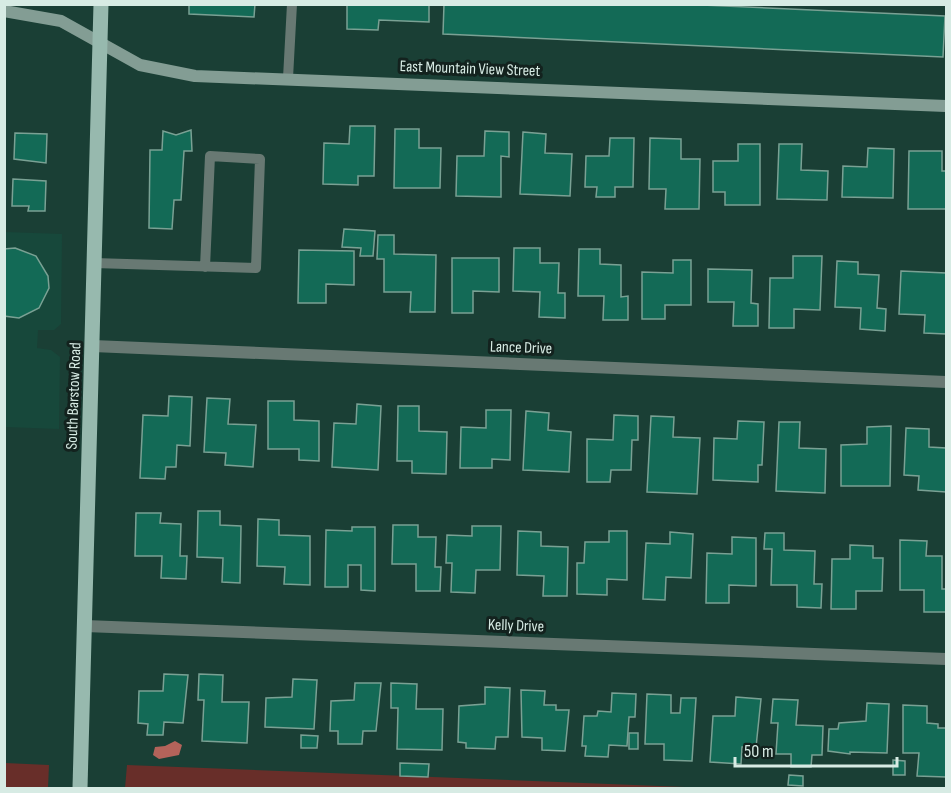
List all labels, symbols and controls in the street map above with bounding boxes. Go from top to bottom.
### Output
street label: East Mountain View Street [399,57,541,81]
street label: Lance Drive [490,337,552,359]
street label: South Barstow Road [63,342,85,450]
street label: Kelly Drive [488,616,544,636]
scale bar [735,730,897,768]
text: 50 m [744,741,774,762]

